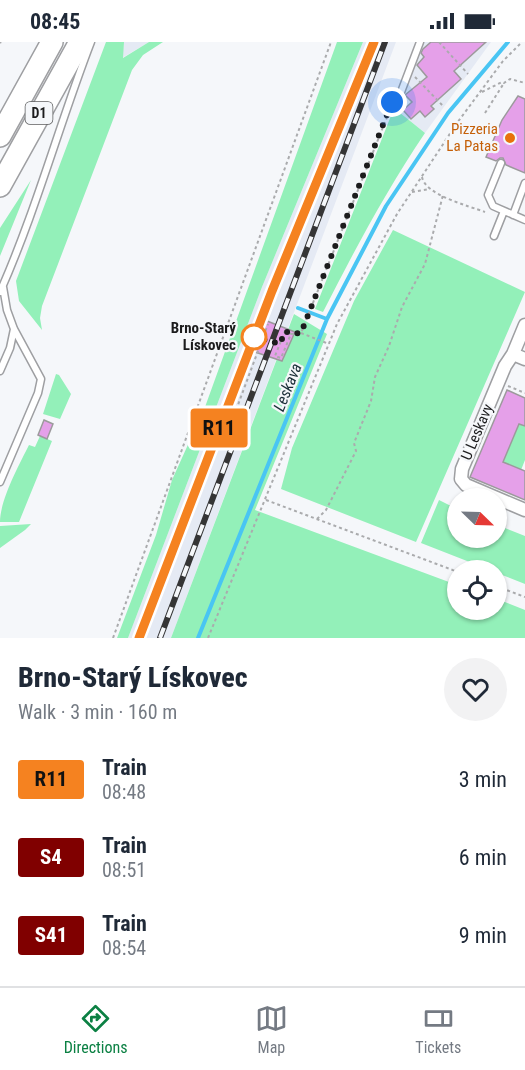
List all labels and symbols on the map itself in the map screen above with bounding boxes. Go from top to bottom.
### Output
your location [377,87,407,117]
road number: D1 [26,102,52,124]
place label: Pizzeria La Patas [446,120,498,155]
marker: Pizzeria La Patas [503,131,517,145]
place label: Brno-Starý Lískovec [171,319,236,354]
marker: Brno-Starý Lískovec [241,324,267,350]
water label: Leskava [269,360,306,414]
street label: U Leskavy [457,401,497,463]
line badge: R11 [184,408,254,448]
north arrow [447,488,507,548]

